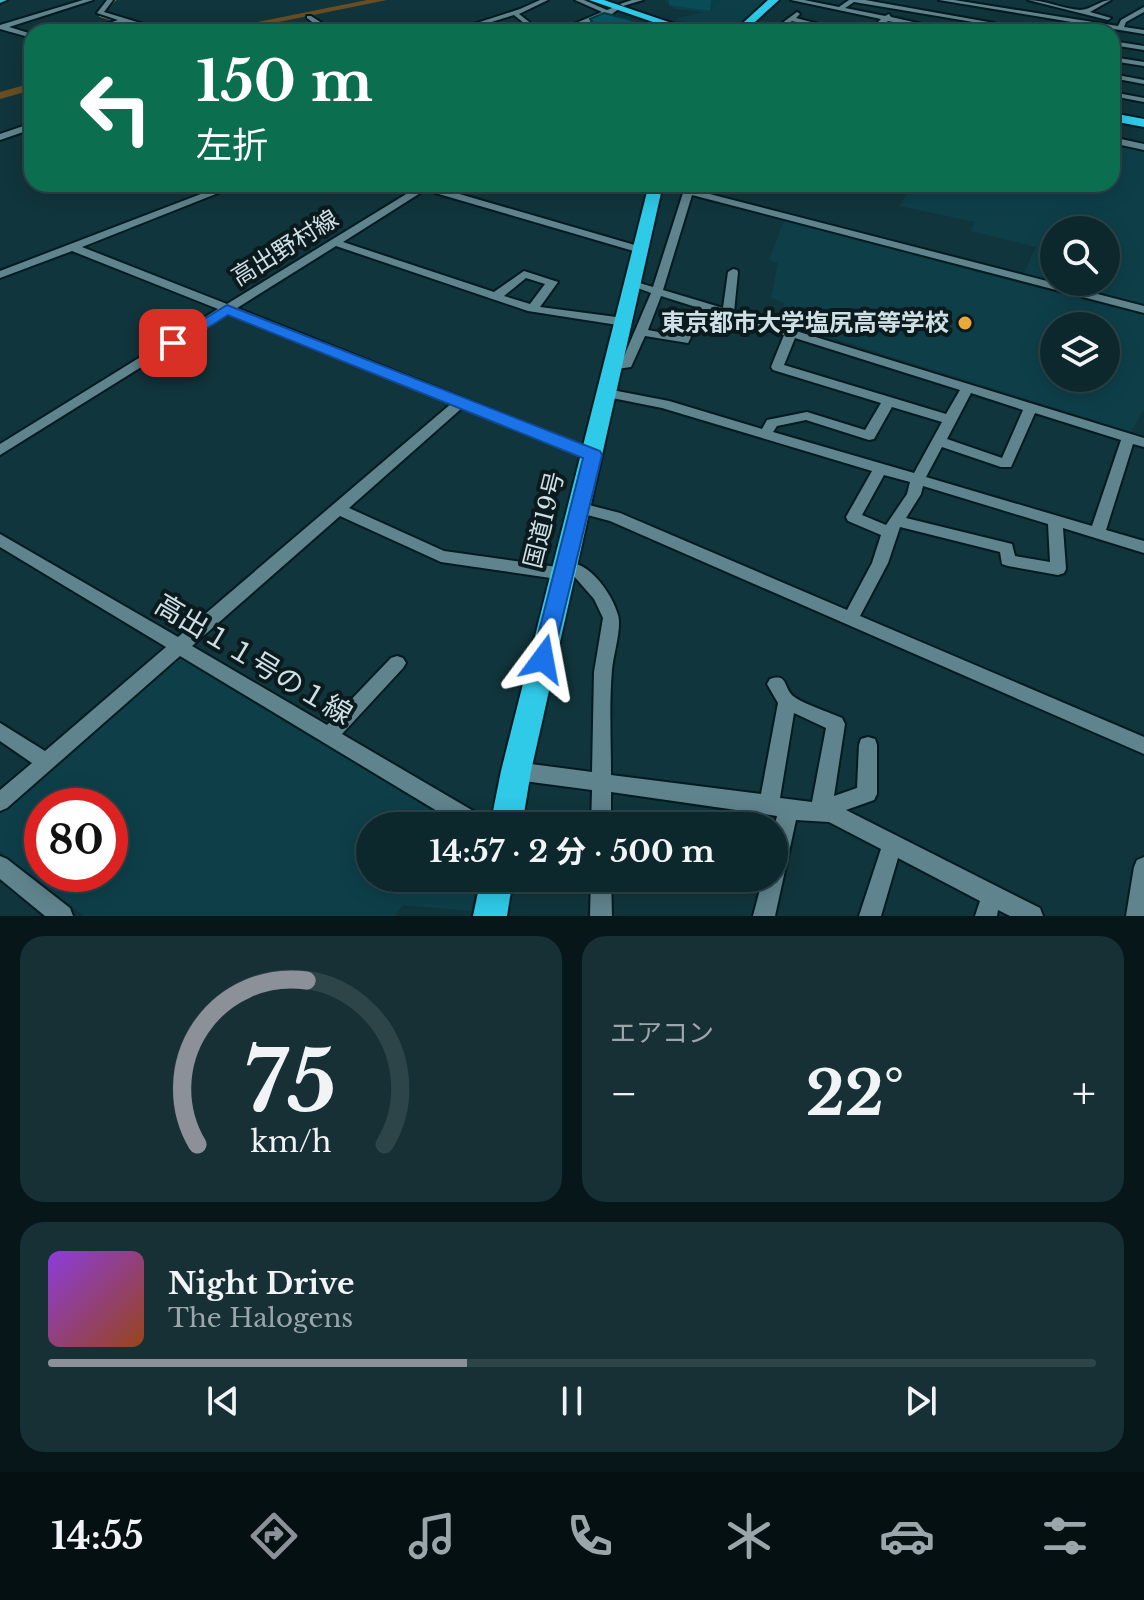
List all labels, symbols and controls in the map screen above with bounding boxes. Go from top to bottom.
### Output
text: 150 m [196,47,373,116]
icon: left [64,56,168,160]
text: 左折 [196,123,268,168]
street label: 高出野村線 [226,203,343,292]
map controls [1040,216,1120,392]
button: search [1040,216,1120,296]
place label: 東京都市大学塩尻高等学校 [661,308,949,337]
pin [139,309,207,377]
button: layers [1040,312,1120,392]
marker: 東京都市大学塩尻高等学校 [956,314,974,332]
icon: arrive [151,321,195,365]
street label: 国道19号 [518,469,569,571]
street label: 高出１１号の１線 [149,587,359,732]
position arrow [501,617,585,701]
speed limit sign: 80 [24,788,128,892]
text: 14:57 · 2 分 · 500 m [429,833,715,870]
text: エアコン [610,1017,714,1049]
text: 75 [245,1030,337,1133]
text: 22° [806,1057,904,1131]
text: − [610,1066,638,1121]
text: + [1072,1066,1096,1121]
text: km/h [250,1124,332,1160]
text: Night Drive [168,1265,354,1302]
text: The Halogens [168,1302,353,1334]
icon: previous [201,1379,245,1423]
icon: pause [550,1379,594,1423]
icon: next [899,1379,943,1423]
icon: directions [246,1508,302,1564]
icon: music [404,1508,460,1564]
icon: phone [562,1508,618,1564]
icon: climate [721,1508,777,1564]
icon: car [879,1508,935,1564]
icon: filters [1037,1508,1093,1564]
text: 14:55 [51,1514,144,1559]

